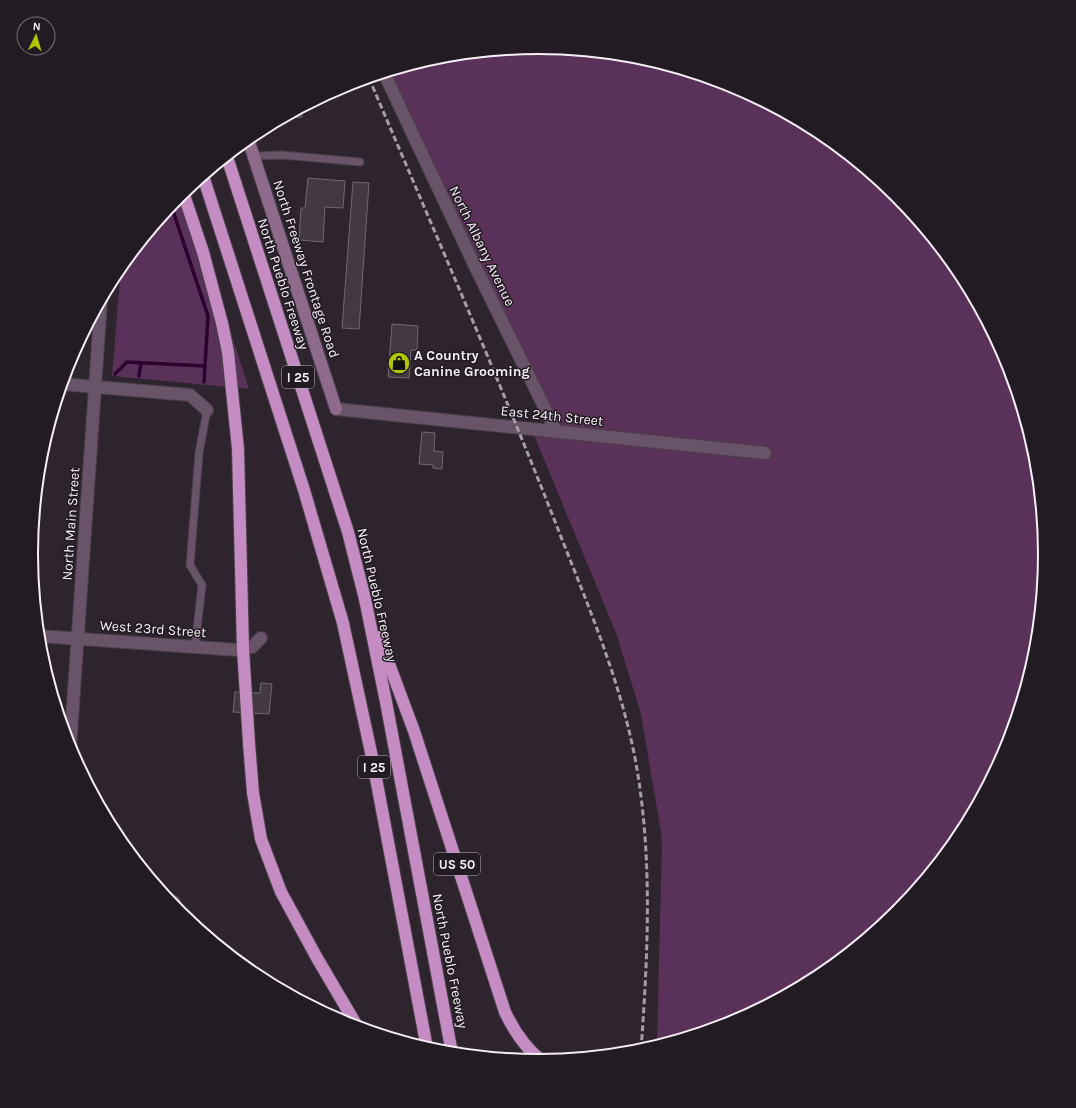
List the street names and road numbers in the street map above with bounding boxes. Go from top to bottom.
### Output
street label: North Freeway Frontage Road [269,178,343,360]
street label: North Albany Avenue [446,183,518,309]
street label: North Pueblo Freeway [254,216,312,352]
road number: I 25 [282,366,314,388]
street label: East 24th Street [500,402,604,430]
street label: North Main Street [59,467,83,581]
street label: North Pueblo Freeway [353,526,401,664]
street label: West 23rd Street [99,617,207,641]
road number: I 25 [358,756,390,778]
road number: US 50 [434,853,480,875]
street label: North Pueblo Freeway [429,892,472,1030]

